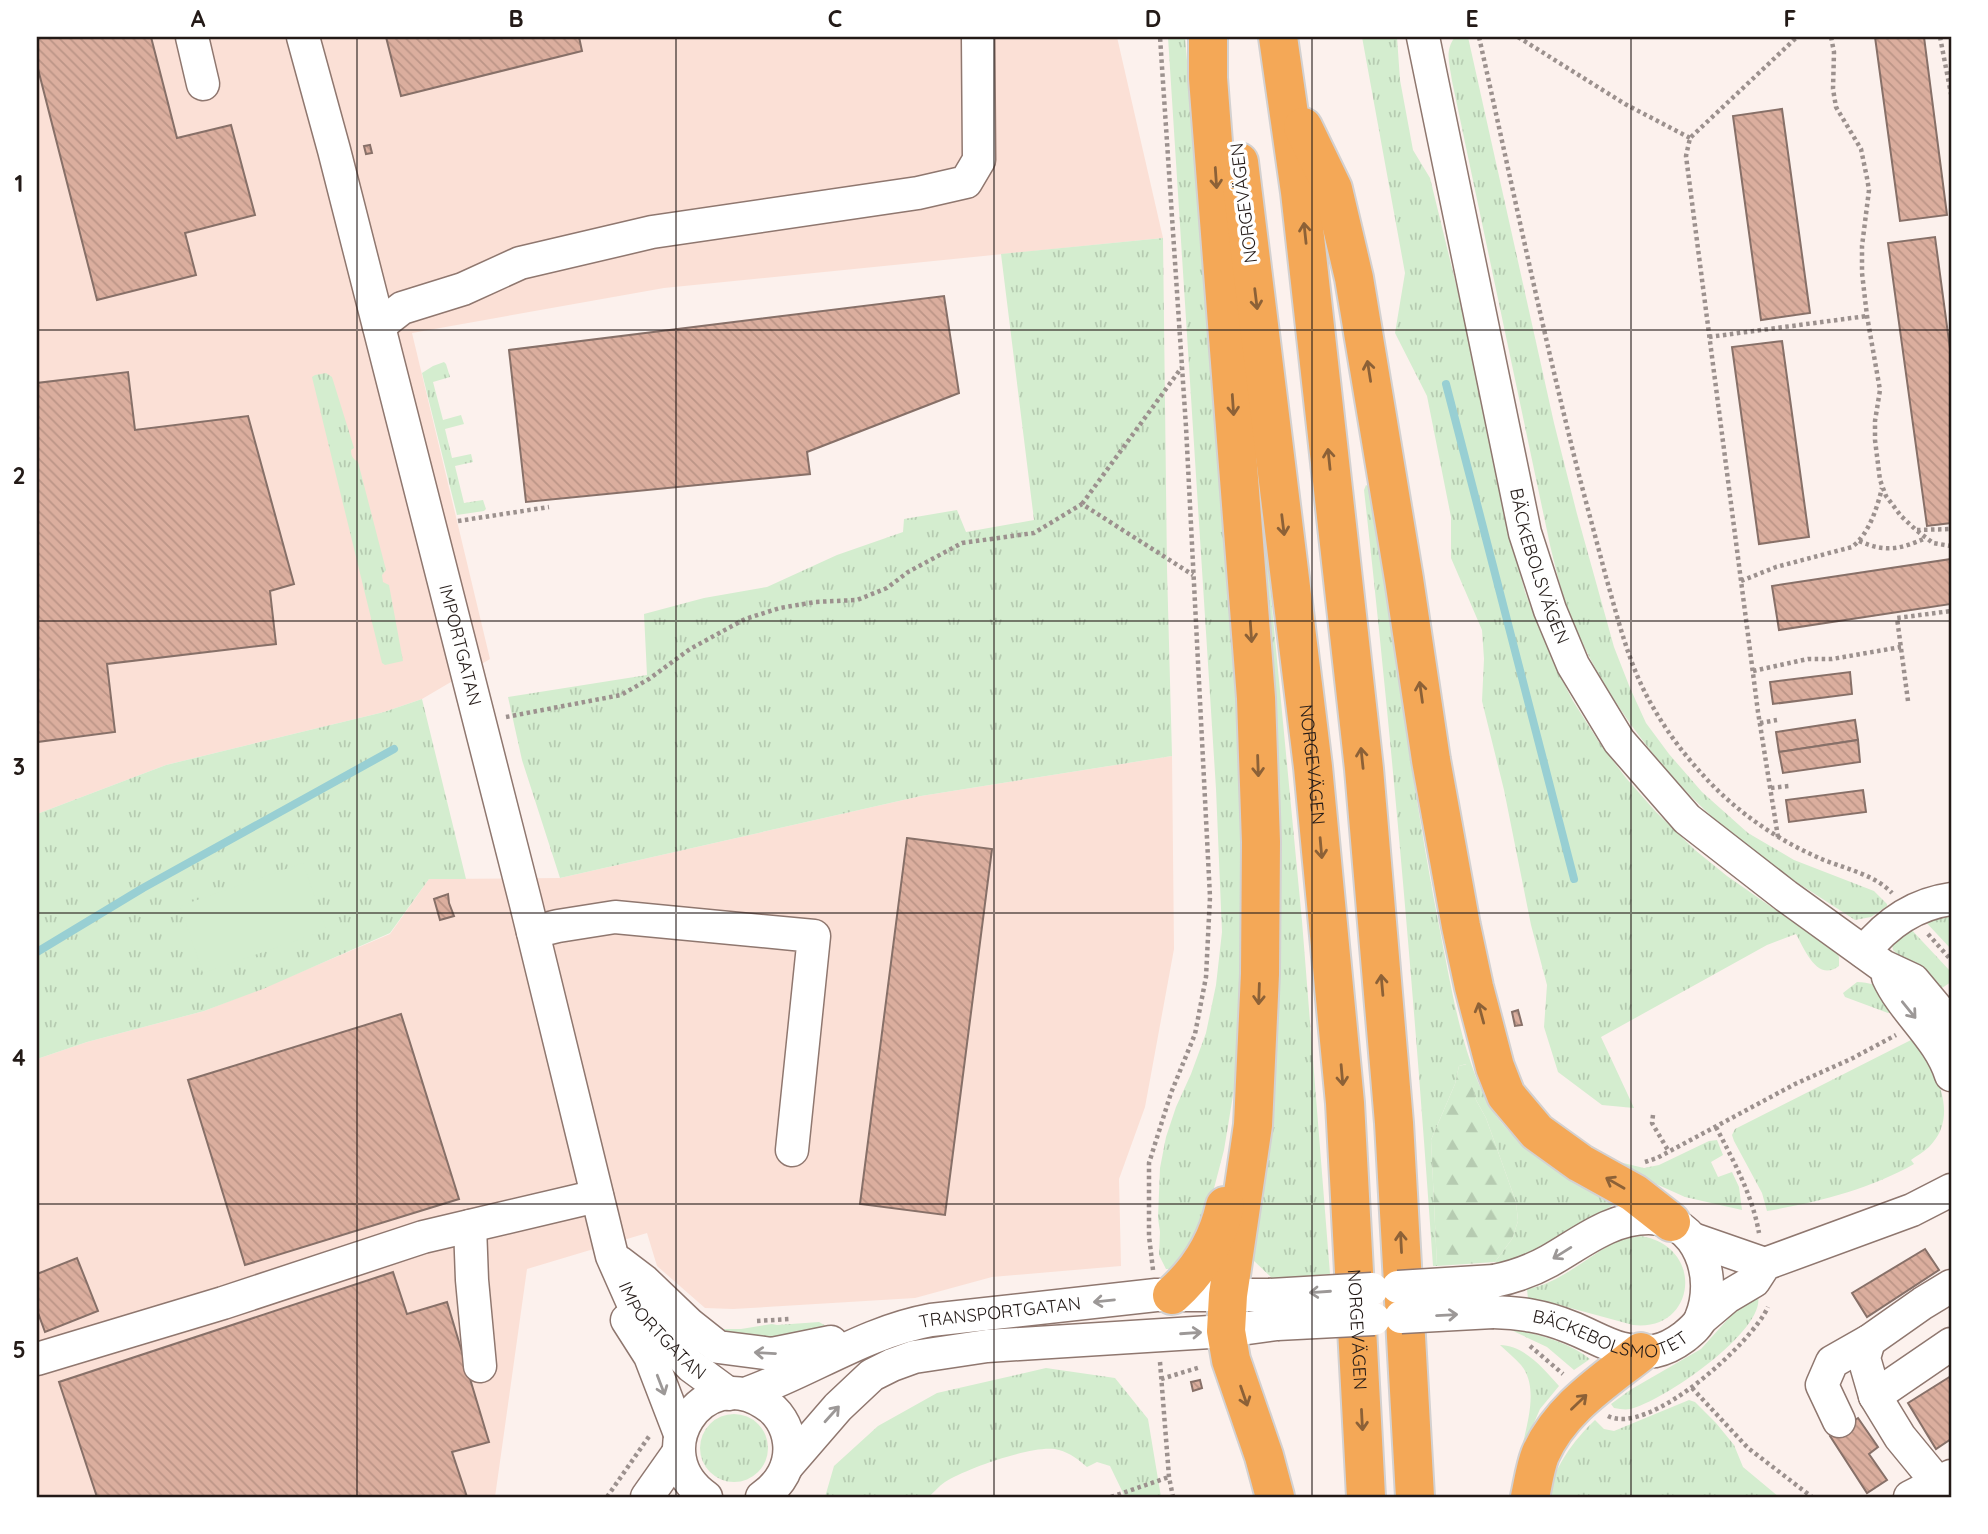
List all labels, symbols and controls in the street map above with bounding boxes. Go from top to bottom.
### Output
text: A [191,4,206,33]
text: B [508,4,524,33]
text: C [828,4,842,33]
text: D [1145,4,1161,33]
text: E [1465,4,1479,33]
text: F [1784,4,1796,33]
street label: NORGEVÄGEN [1225,142,1262,264]
one-way arrow [1210,166,1223,189]
text: 1 [15,169,23,198]
one-way arrow [1298,222,1311,245]
one-way arrow [1249,287,1262,310]
one-way arrow [1362,360,1375,383]
one-way arrow [1227,393,1240,416]
one-way arrow [1322,448,1335,471]
text: 2 [12,461,26,490]
street label: BÄCKEBOLSVÄGEN [1505,486,1575,647]
one-way arrow [1277,513,1290,536]
street label: IMPORTGATAN [434,582,487,708]
one-way arrow [1245,620,1258,643]
one-way arrow [1414,681,1427,704]
street label: NORGEVÄGEN [1294,703,1330,826]
one-way arrow [1356,748,1369,770]
text: 3 [13,752,25,781]
one-way arrow [1252,755,1265,778]
one-way arrow [1314,836,1327,859]
one-way arrow [1375,974,1388,997]
one-way arrow [1252,982,1265,1005]
one-way arrow [1901,1001,1917,1019]
one-way arrow [1474,1002,1487,1025]
text: 4 [12,1043,26,1072]
one-way arrow [1336,1063,1349,1086]
one-way arrow [1606,1176,1626,1190]
one-way arrow [1394,1231,1407,1254]
one-way arrow [1553,1246,1573,1260]
street label: NORGEVÄGEN [1343,1269,1372,1391]
street label: IMPORTGATAN [614,1278,711,1384]
one-way arrow [1310,1286,1332,1299]
street label: TRANSPORTGATAN [917,1291,1082,1333]
one-way arrow [1093,1295,1116,1308]
street label: BÄCKEBOLSMOTET [1531,1304,1693,1363]
one-way arrow [1435,1308,1458,1321]
one-way arrow [1179,1326,1202,1339]
text: 5 [12,1335,26,1364]
one-way arrow [754,1346,777,1359]
one-way arrow [655,1374,668,1396]
one-way arrow [1239,1385,1251,1407]
one-way arrow [1570,1394,1587,1411]
one-way arrow [823,1406,840,1423]
one-way arrow [1356,1408,1369,1430]

